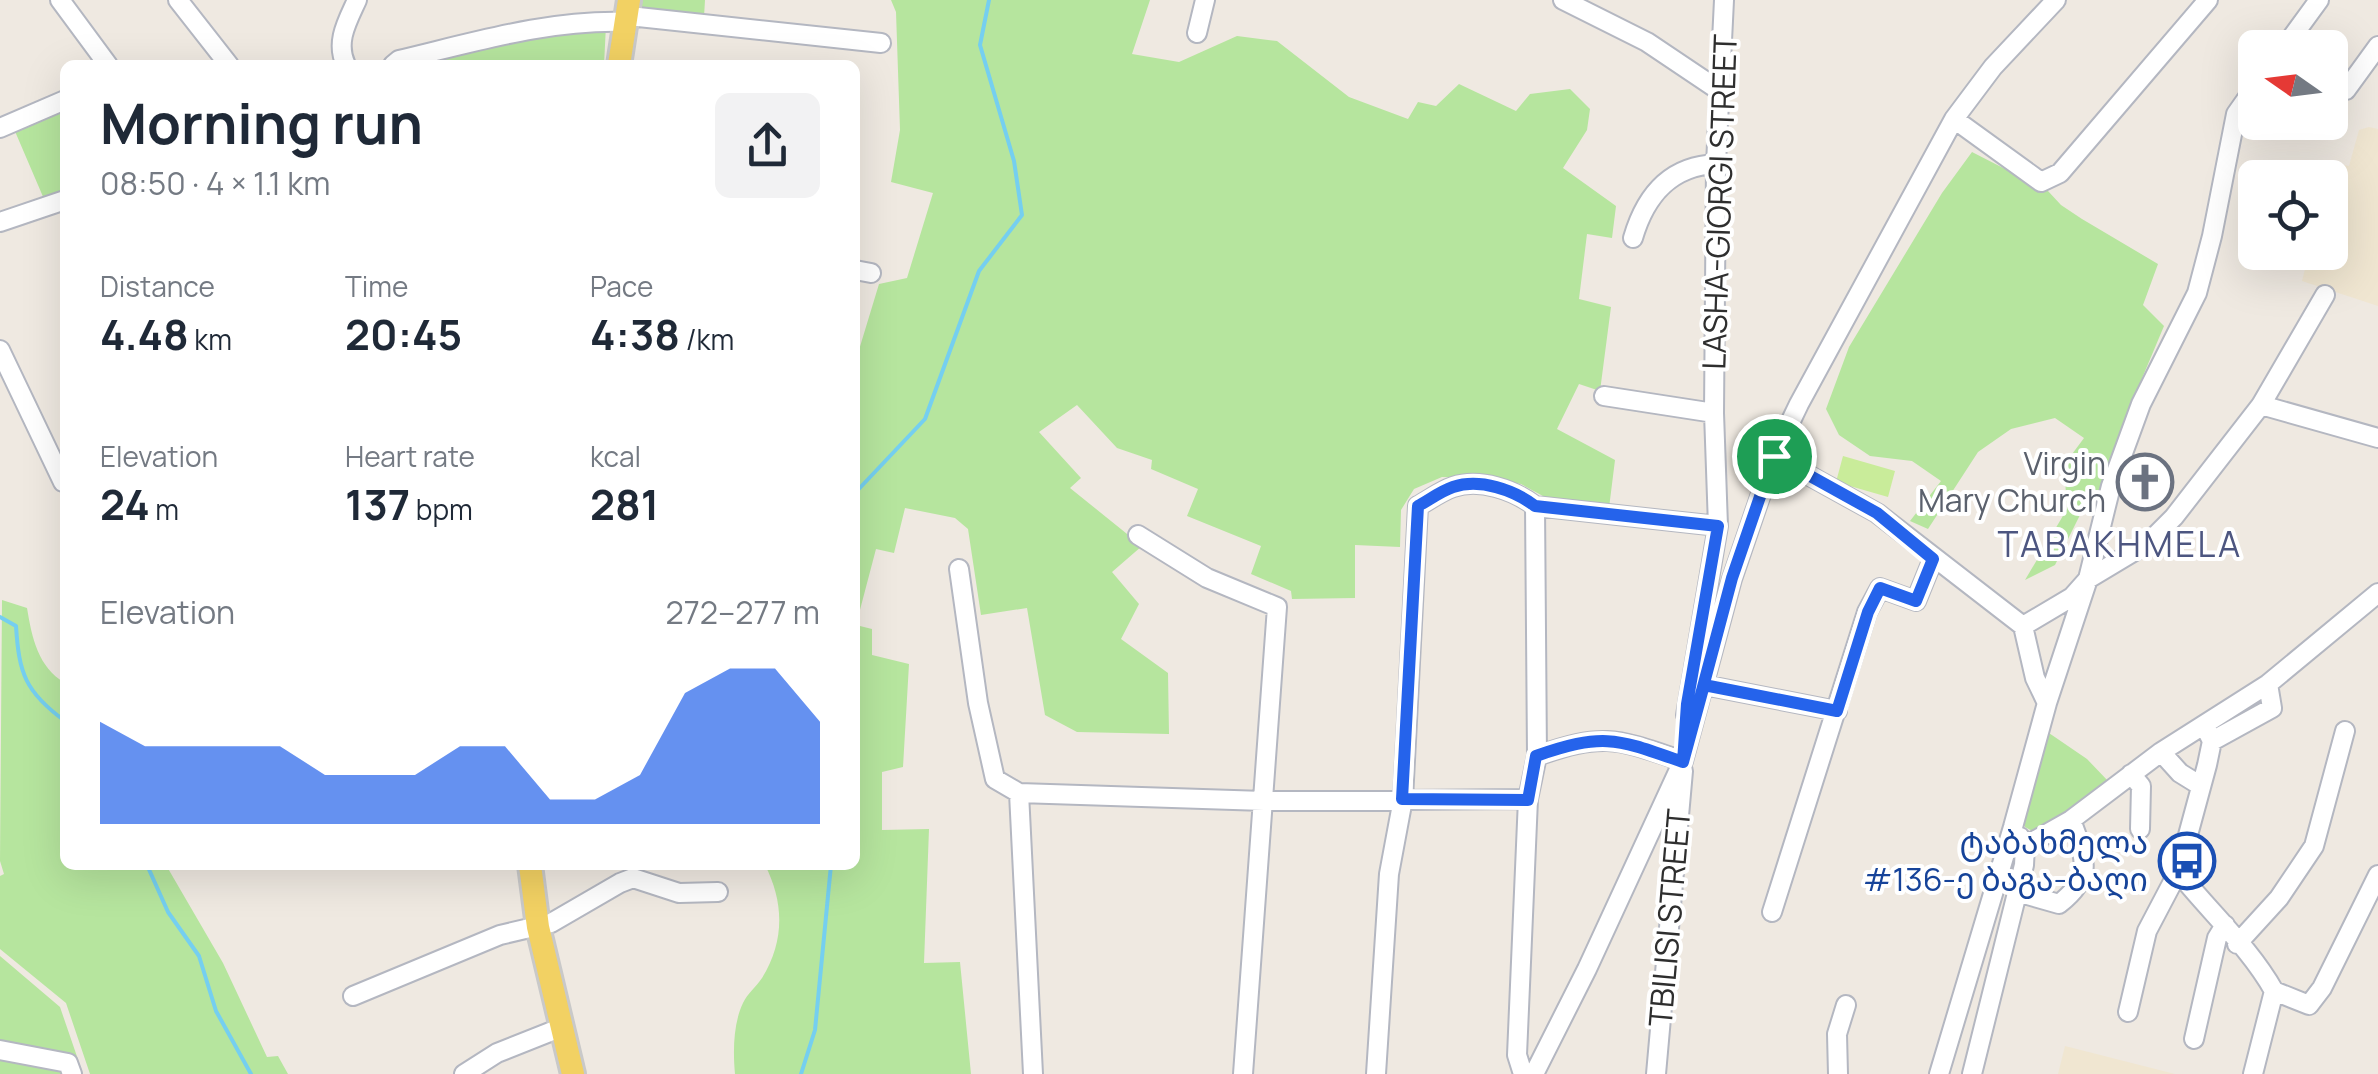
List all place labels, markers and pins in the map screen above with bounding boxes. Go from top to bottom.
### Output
pin [1732,414,1817,499]
place label: Virgin Mary Church [1918,441,2106,522]
church icon: Virgin Mary Church [2115,452,2175,512]
place label: ტაბახმელა #136-ე ბაგა-ბაღი [1863,820,2148,901]
bus stop icon: ტაბახმელა #136-ე ბაგა-ბაღი [2157,831,2217,891]

